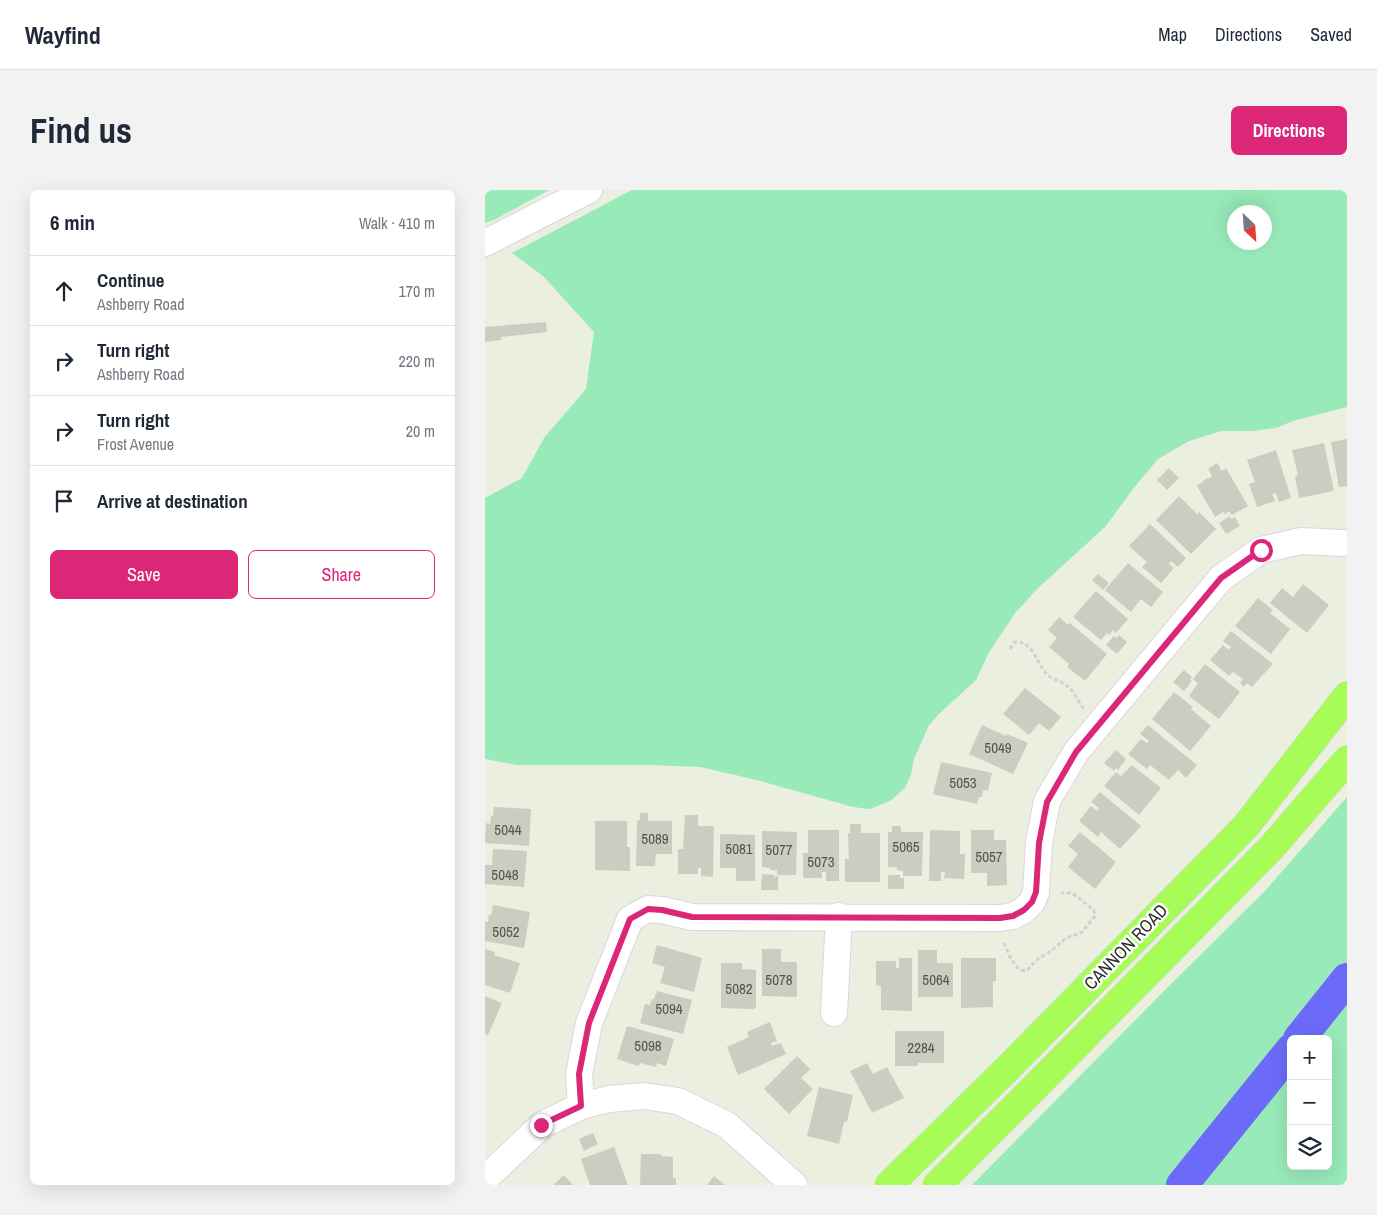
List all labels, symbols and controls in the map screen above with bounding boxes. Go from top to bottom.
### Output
text: Wayfind [25,19,101,51]
text: Map [1158,22,1187,47]
text: Directions [1215,22,1282,47]
text: Saved [1310,22,1352,47]
button: Directions [1231,106,1347,155]
text: Find us [30,107,132,154]
north arrow [1227,205,1272,250]
text: 6 min [50,208,95,237]
text: Walk · 410 m [359,212,435,234]
text: Continue [97,267,165,293]
icon: ahead [50,277,78,305]
text: 170 m [399,280,435,302]
text: Ashberry Road [97,293,185,315]
text: Turn right [97,337,169,363]
icon: right [50,347,78,375]
text: 220 m [399,350,435,372]
text: Ashberry Road [97,363,185,385]
text: Turn right [97,407,169,433]
icon: right [50,417,78,445]
text: 20 m [406,420,435,442]
text: Frost Avenue [97,433,174,455]
icon: arrive [50,487,78,515]
text: Arrive at destination [97,488,248,514]
route start [1250,539,1273,562]
button: Save [50,550,238,599]
button: Share [248,550,435,599]
house number: 5049 [984,737,1012,758]
house number: 5053 [949,772,977,793]
house number: 5044 [494,819,522,840]
house number: 5089 [641,828,669,849]
house number: 5065 [892,836,920,857]
house number: 5081 [725,838,753,859]
house number: 5077 [765,839,793,860]
house number: 5057 [975,846,1003,867]
house number: 5073 [807,851,835,872]
house number: 5048 [491,864,519,885]
street label: CANNON ROAD [1078,898,1173,995]
house number: 5052 [492,921,520,942]
house number: 5078 [765,969,793,990]
house number: 5064 [922,969,950,990]
house number: 5082 [725,978,753,999]
house number: 5094 [655,998,683,1019]
house number: 5098 [634,1035,662,1056]
map controls [1287,1035,1332,1170]
button: + [1287,1035,1332,1080]
house number: 2284 [907,1037,935,1058]
button: − [1287,1080,1332,1125]
route end [530,1114,553,1137]
button: layers [1287,1125,1332,1170]

